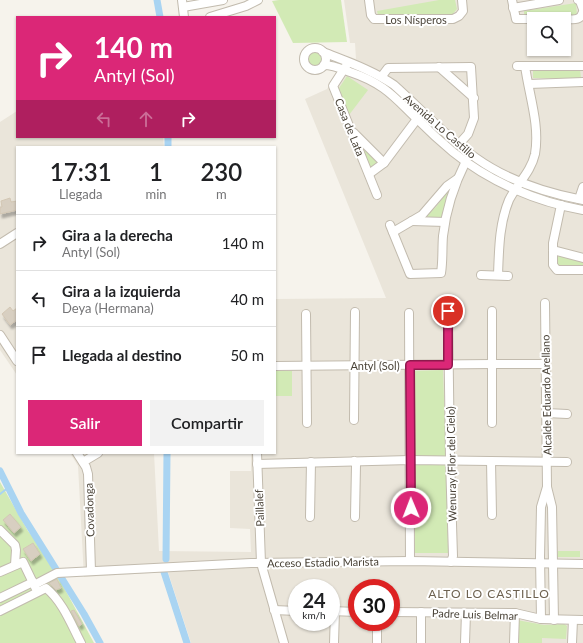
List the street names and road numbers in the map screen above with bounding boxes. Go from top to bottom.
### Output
street label: Los Nísperos [385,13,447,26]
street label: Avenida Lo Castillo [401,91,479,161]
street label: Casa de Lata [333,96,367,158]
street label: Alcalde Eduardo Arellano [538,335,554,455]
street label: Antyl (Sol) [350,359,400,372]
street label: Wenuray (Flor del Cielo) [443,406,459,522]
street label: Covadonga [82,483,96,537]
street label: Paillalef [252,489,266,527]
street label: Acceso Estadio Marista [267,555,379,569]
street label: Padre Luis Belmar [432,606,518,622]

